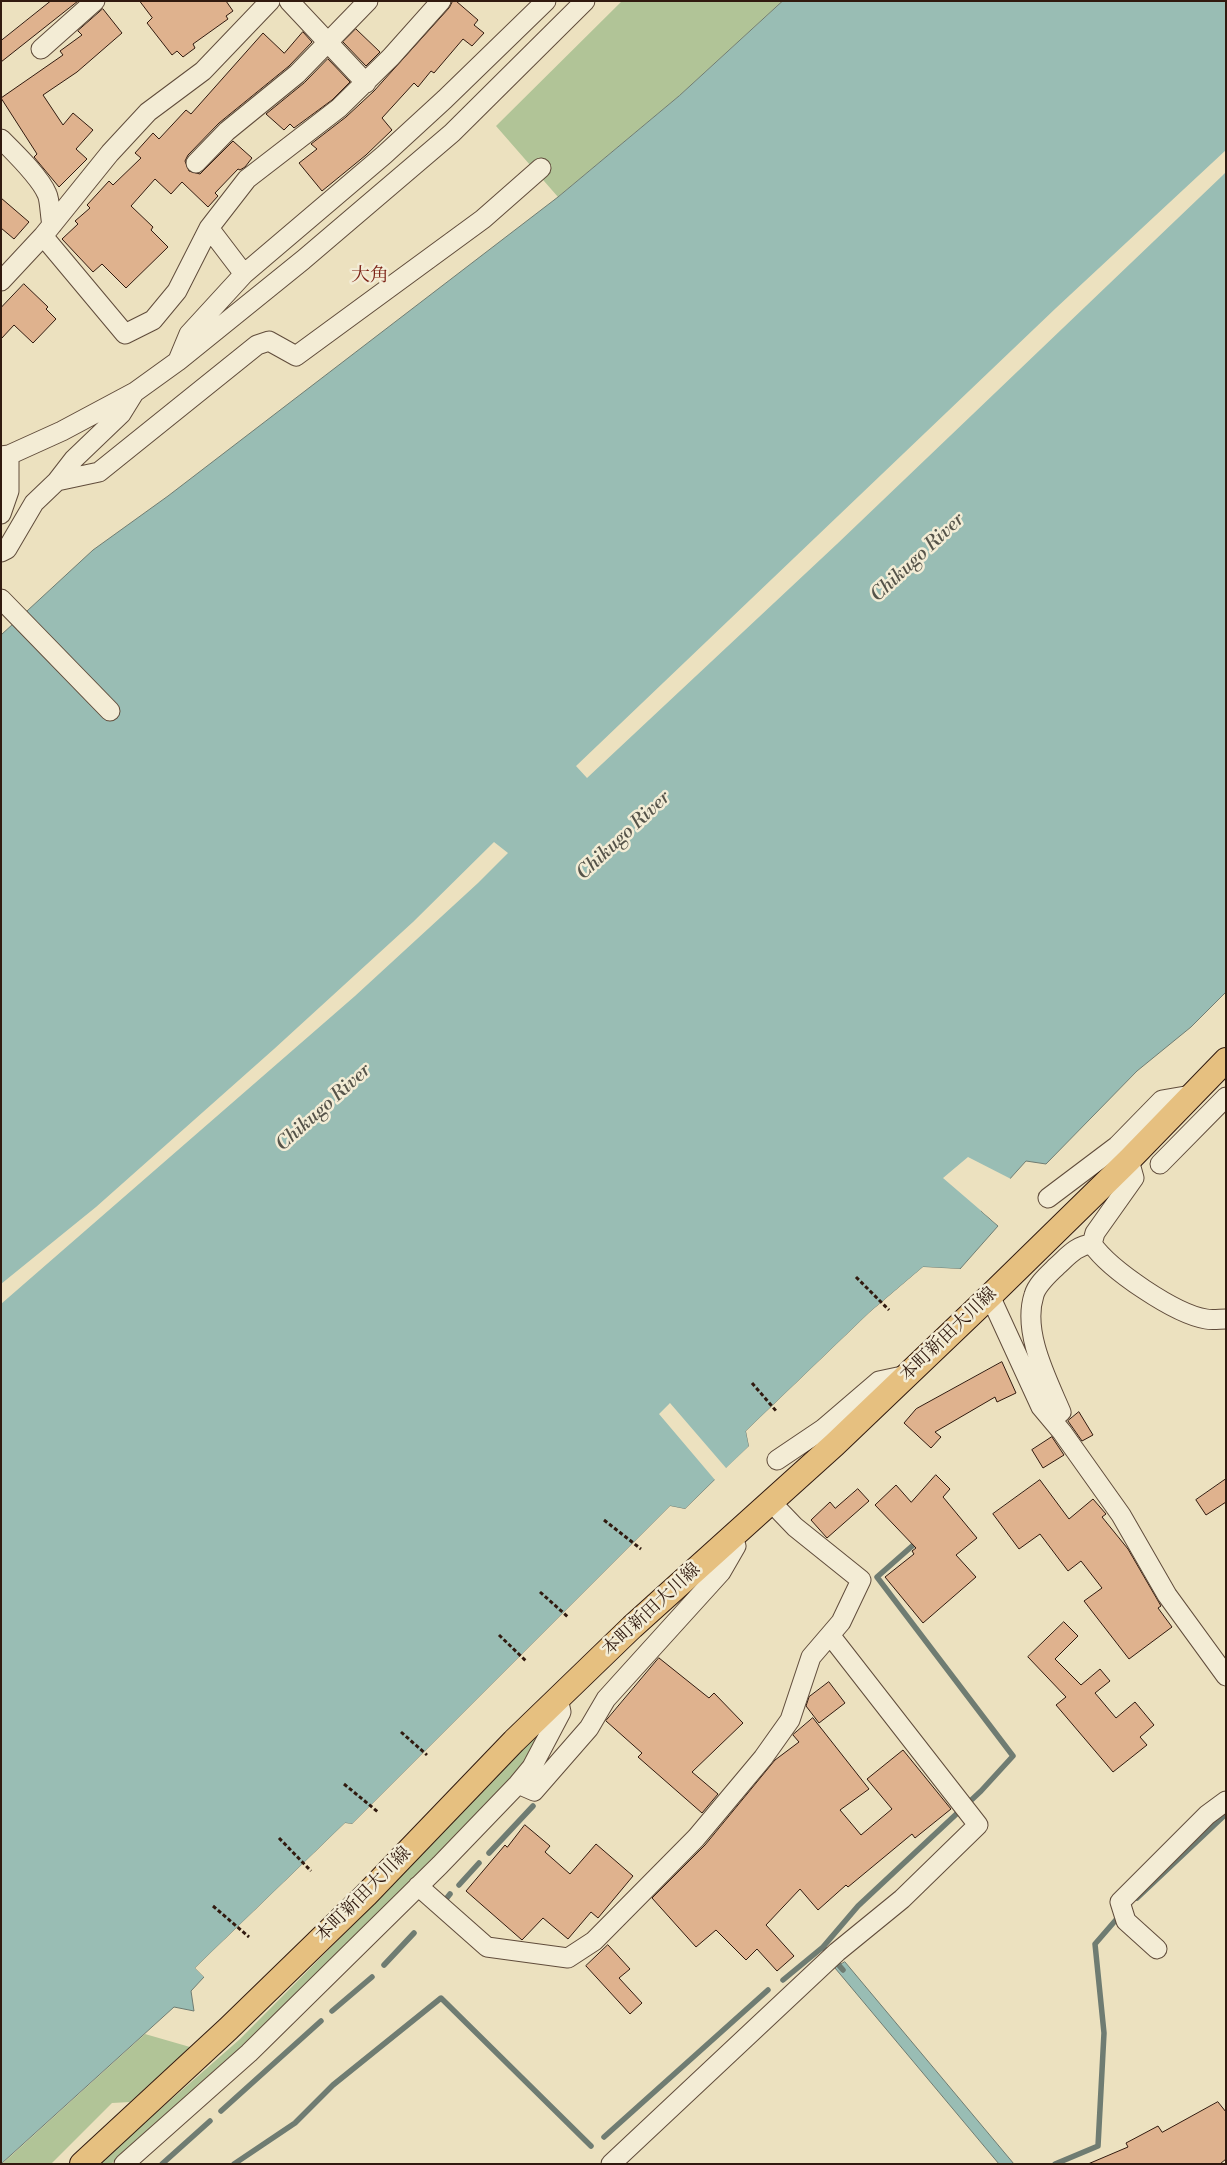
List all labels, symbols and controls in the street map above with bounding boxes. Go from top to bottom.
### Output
district label: 大角 [351,265,389,287]
water label: Chikugo River [866,509,970,607]
water label: Chikugo River [572,787,676,885]
water label: Chikugo River [272,1059,376,1157]
street label: 本町新田大川線 [896,1283,1002,1387]
street label: 本町新田大川線 [599,1559,705,1661]
street label: 本町新田大川線 [312,1843,416,1947]

